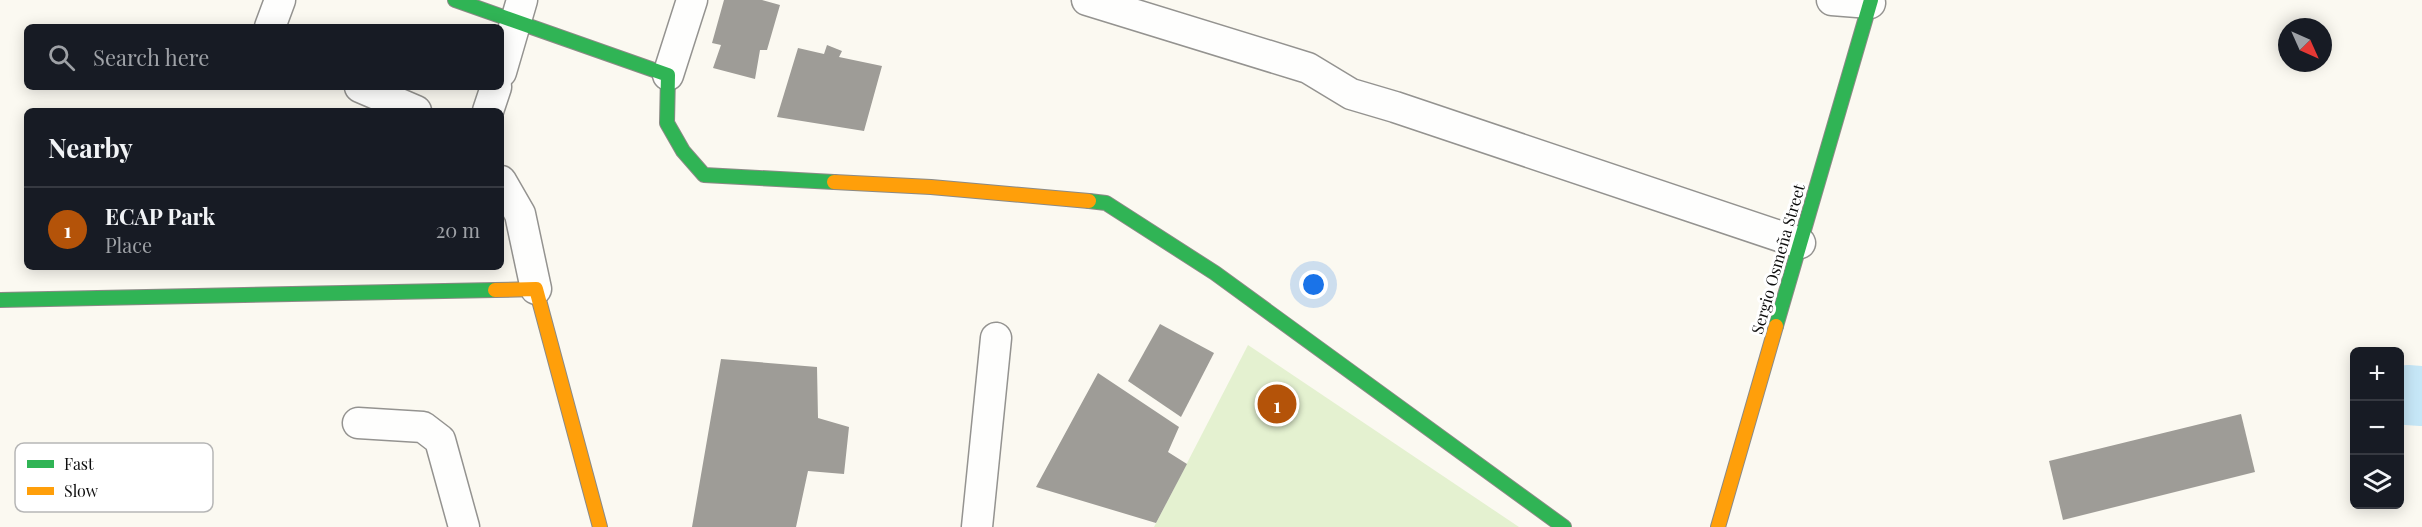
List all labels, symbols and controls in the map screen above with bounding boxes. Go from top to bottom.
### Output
north arrow [2278,18,2332,72]
search box [24,24,504,90]
icon: search [45,41,78,74]
text: Search here [93,42,209,72]
text: Nearby [48,130,133,165]
street label: Sergio Osmeña Street [1746,181,1809,336]
text: ECAP Park [105,201,215,231]
text: 1 [64,216,71,243]
text: 20 m [436,216,480,243]
text: Place [105,231,152,258]
your location [1299,270,1328,299]
map controls [2350,347,2404,509]
button: + [2350,347,2404,401]
pin: 1 [1258,382,1296,426]
button: − [2350,401,2404,455]
legend [15,443,213,512]
text: Fast [64,453,94,474]
button: layers [2350,455,2404,509]
text: Slow [64,480,99,501]

